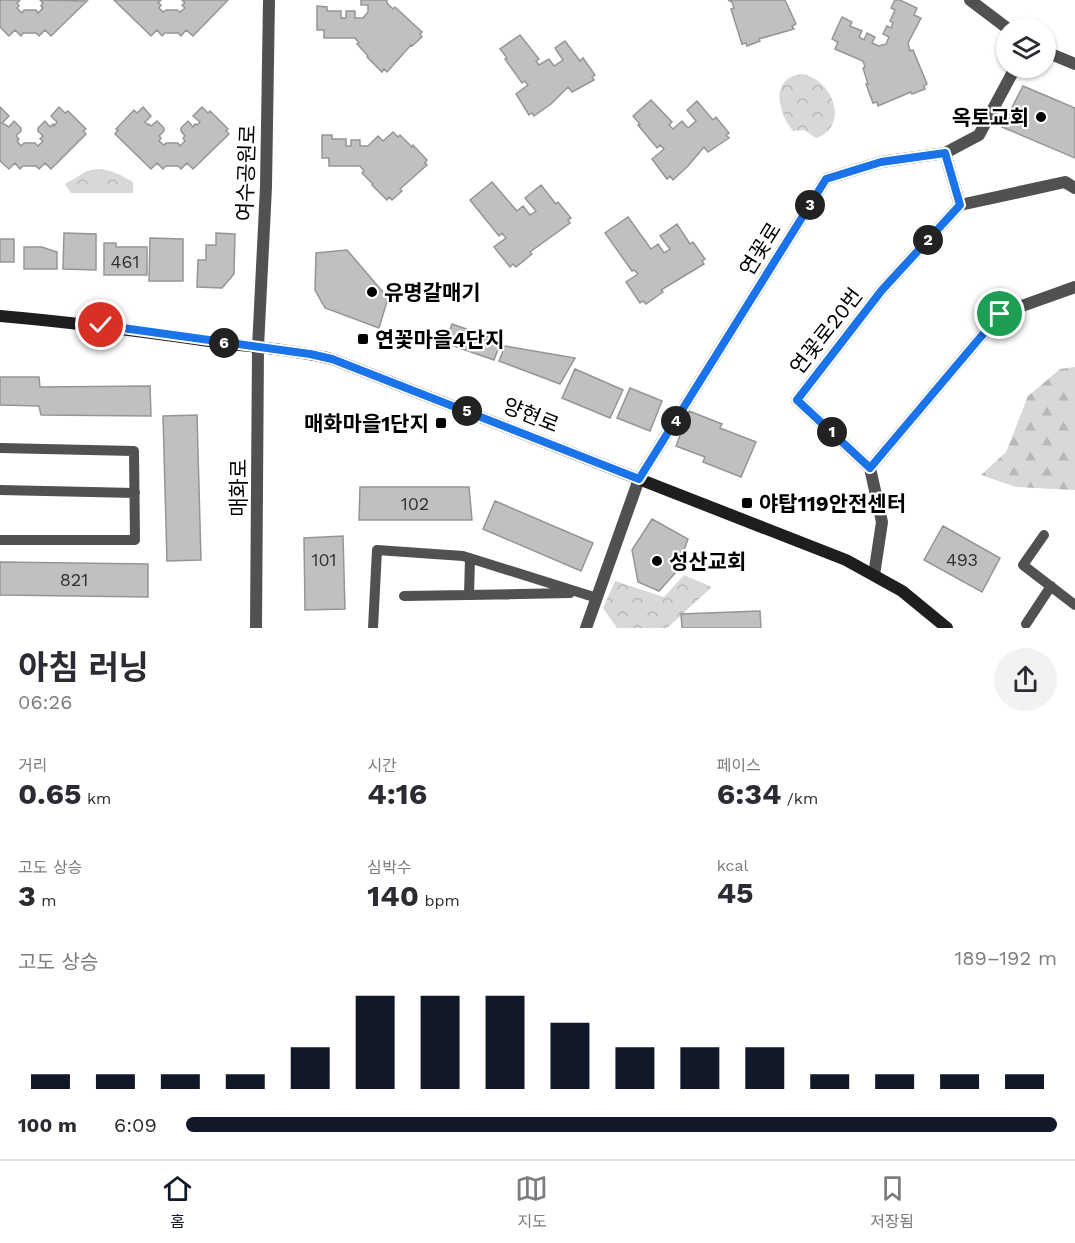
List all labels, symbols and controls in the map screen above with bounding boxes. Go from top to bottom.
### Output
map controls [996,18,1056,78]
button: layers [996,18,1056,78]
place label: 옥토교회 [952,105,1029,130]
marker: 옥토교회 [1034,110,1048,124]
street label: 여수공원로 [232,124,260,222]
pin: 3 [795,190,825,220]
text: 3 [805,195,815,214]
street label: 연꽃로 [734,218,786,280]
pin: 2 [913,225,943,255]
text: 2 [923,230,933,249]
house number: 461 [111,251,139,272]
place label: 유명갈매기 [384,280,481,305]
street label: 연꽃로20번 [785,283,867,379]
marker: 유명갈매기 [365,285,379,299]
pin [974,288,1025,339]
icon: arrive [983,297,1016,330]
pin [75,299,126,350]
icon: check [84,308,117,341]
place label: 연꽃마을4단지 [375,327,505,352]
pin: 6 [209,328,239,358]
marker: 연꽃마을4단지 [356,332,370,346]
text: 6 [219,333,229,352]
street label: 양현로 [499,393,563,437]
pin: 5 [452,396,482,426]
text: 5 [462,401,472,420]
pin: 4 [661,406,691,436]
place label: 매화마을1단지 [304,411,429,436]
text: 4 [671,411,681,430]
marker: 매화마을1단지 [434,416,448,430]
pin: 1 [817,417,847,447]
text: 1 [829,422,835,441]
street label: 매화로 [226,459,251,517]
place label: 야탑119안전센터 [759,491,906,516]
house number: 102 [401,493,429,514]
marker: 야탑119안전센터 [740,496,754,510]
house number: 101 [311,549,337,570]
place label: 성산교회 [669,549,746,574]
house number: 493 [946,549,978,570]
marker: 성산교회 [650,554,664,568]
house number: 821 [60,569,88,590]
text: 아침 러닝 [18,648,149,687]
button: share [994,648,1057,711]
text: 06:26 [18,690,72,714]
text: 거리 [18,756,47,775]
text: 시간 [367,756,397,775]
text: 페이스 [717,756,761,775]
text: 0.65 [18,776,82,811]
text: 4:16 [367,776,427,811]
text: 6:34 [717,776,781,811]
text: km [82,789,111,808]
text: /km [781,789,818,808]
text: kcal [717,856,748,875]
text: 고도 상승 [18,858,82,877]
text: 심박수 [367,858,412,877]
text: 45 [717,875,754,910]
text: 3 [18,878,36,913]
text: 140 [367,878,419,913]
text: m [36,891,57,910]
text: bpm [419,891,460,910]
text: 189–192 m [954,946,1057,970]
text: 고도 상승 [18,950,98,974]
text: 100 m [18,1113,77,1137]
text: 6:09 [114,1113,157,1137]
tab: 홈 [161,1172,194,1232]
tab: 지도 [515,1172,548,1232]
tab: 저장됨 [870,1172,914,1232]

